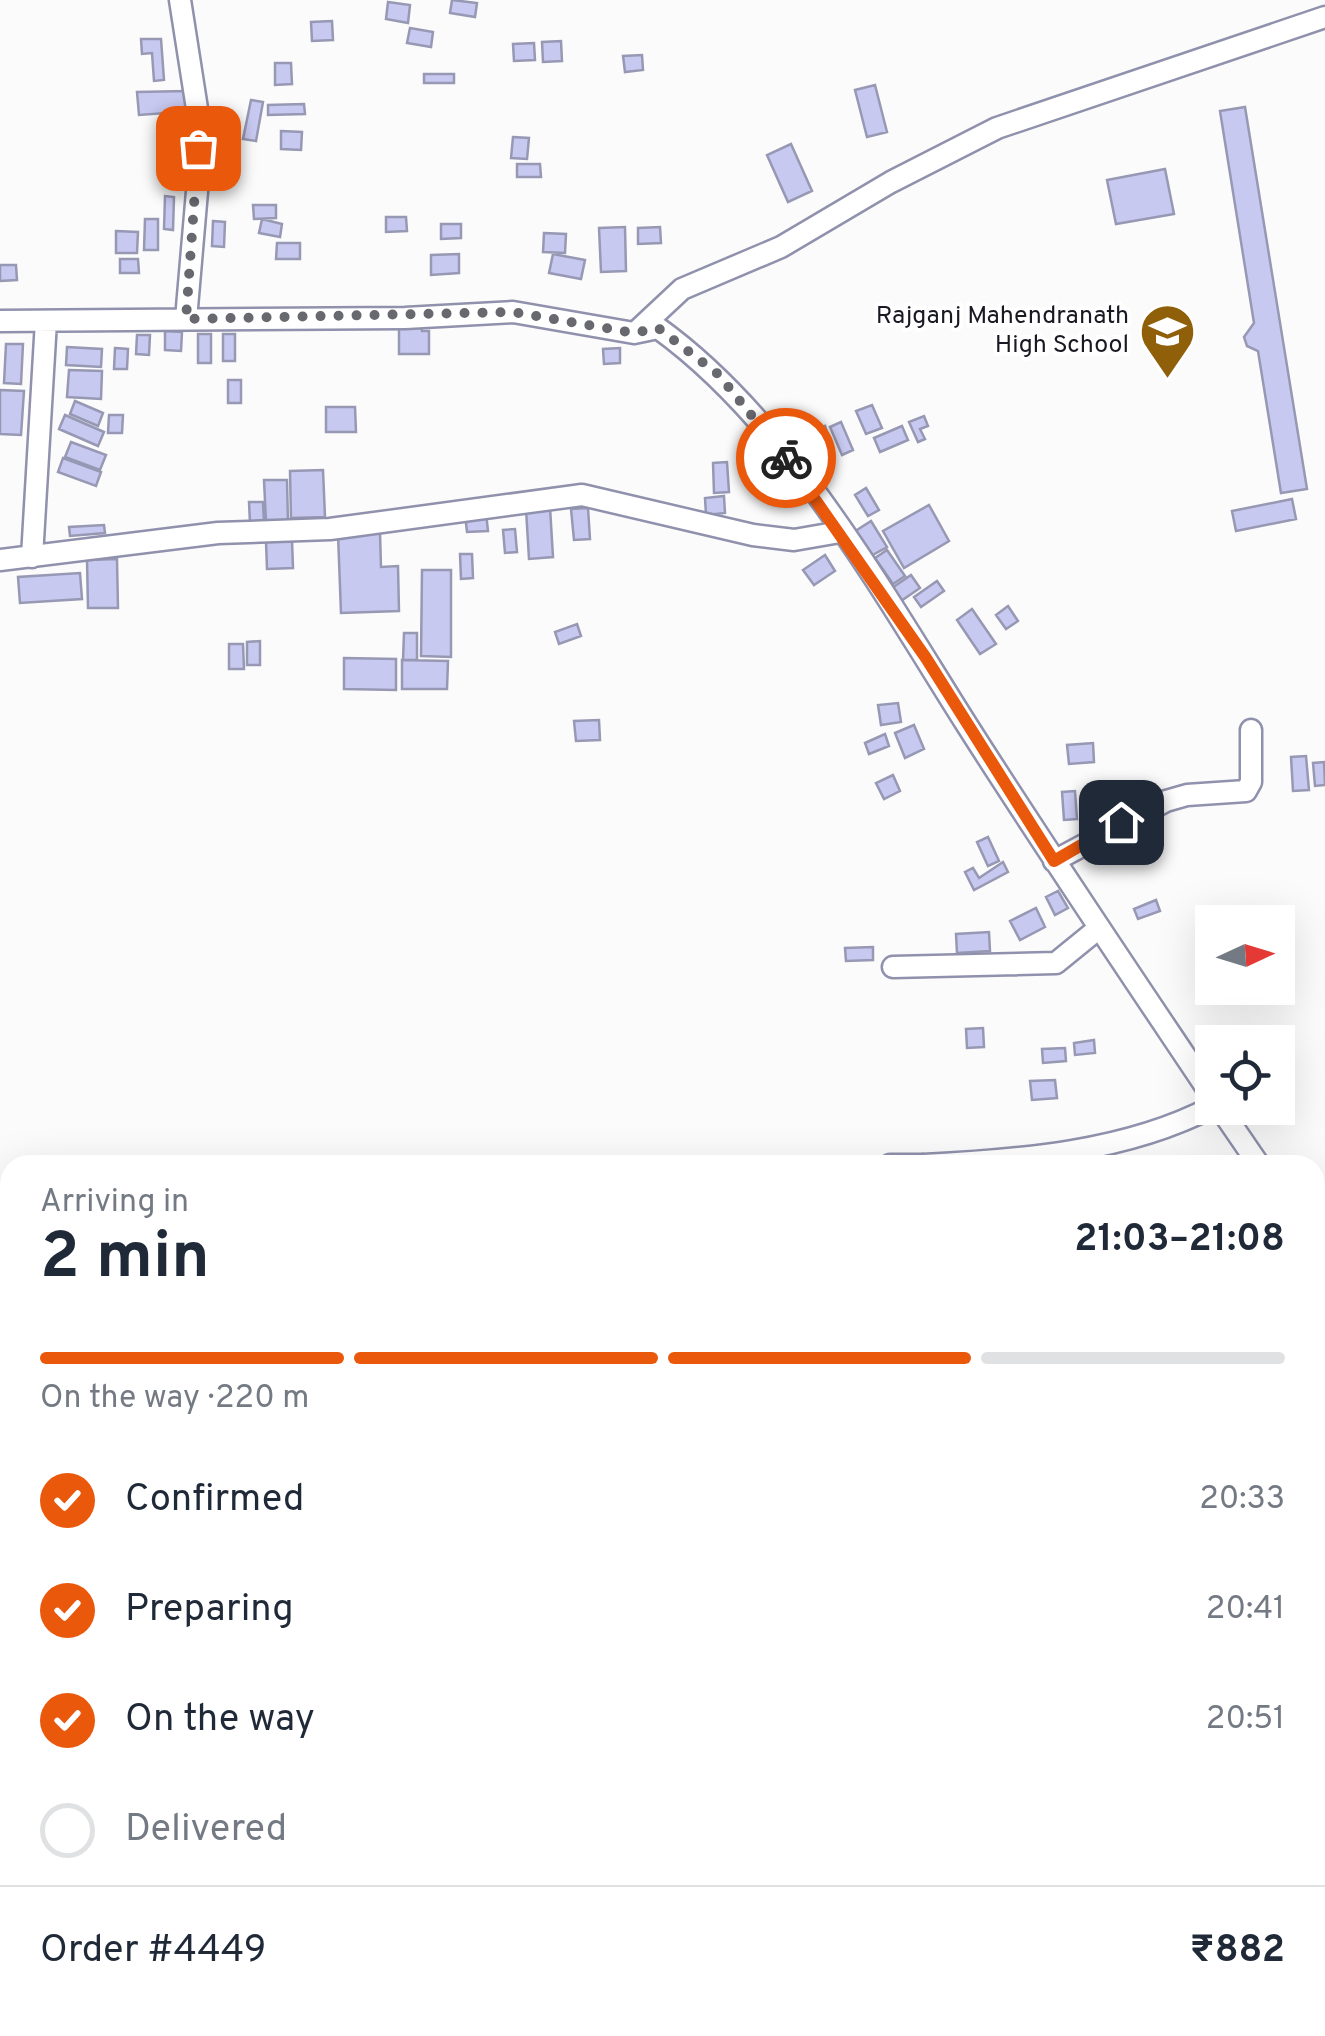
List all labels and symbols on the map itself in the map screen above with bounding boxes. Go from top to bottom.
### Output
pin [156,106,241,191]
place label: Rajganj Mahendranath High School [876,301,1129,362]
school or university icon: Rajganj Mahendranath High School [1138,301,1198,380]
courier [736,408,836,508]
pin [1079,780,1164,865]
north arrow [1195,905,1295,1005]

